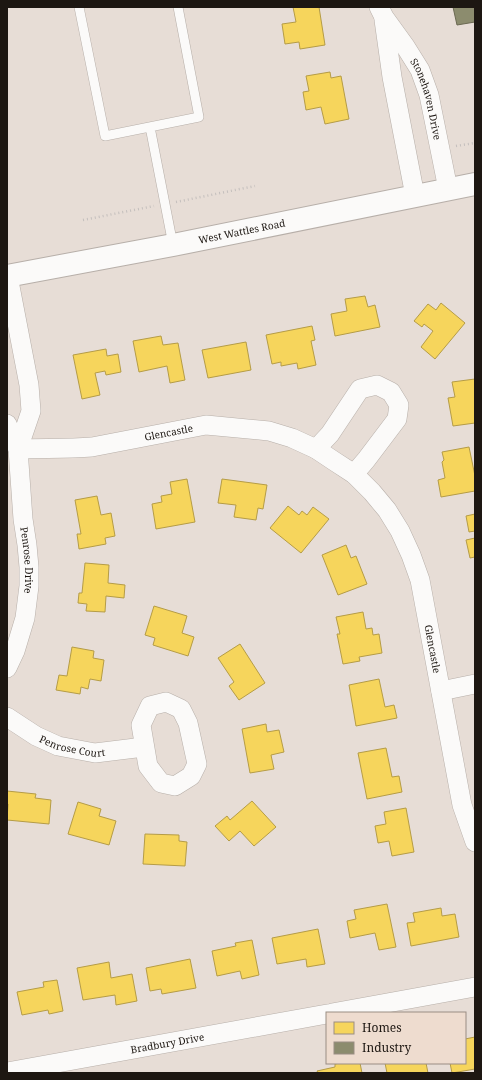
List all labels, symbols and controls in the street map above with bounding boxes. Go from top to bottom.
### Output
street label: Stonehaven Drive [407,55,445,141]
street label: West Wattles Road [197,216,286,247]
street label: Glencastle [143,421,194,444]
street label: Penrose Drive [17,526,36,595]
street label: Glencastle [421,623,444,674]
street label: Penrose Court [37,732,106,760]
legend [326,1012,466,1064]
text: Homes [362,1019,402,1036]
street label: Bradbury Drive [129,1029,205,1056]
text: Industry [362,1039,411,1056]

